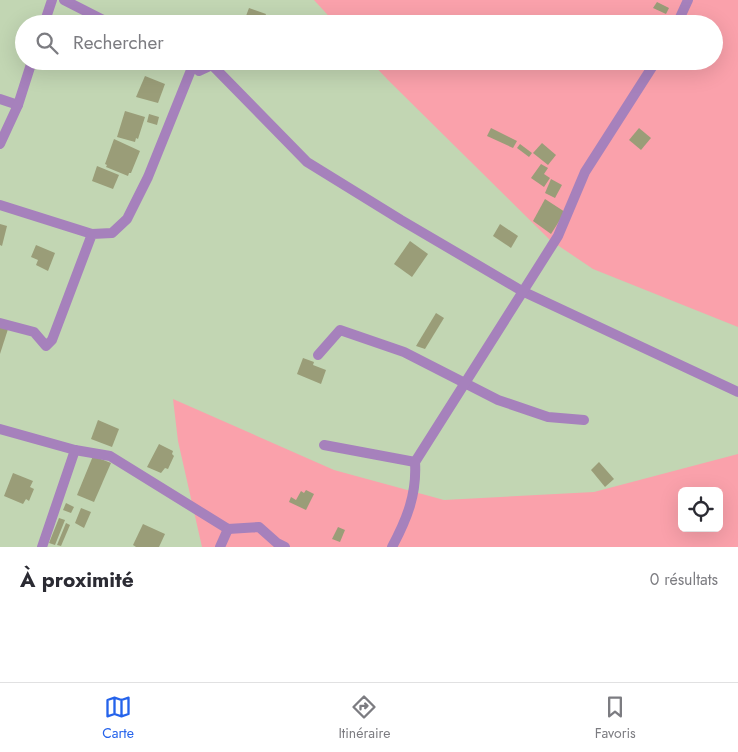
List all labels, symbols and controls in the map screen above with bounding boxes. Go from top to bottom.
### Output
search box [15,15,723,70]
icon: search [33,29,61,57]
text: Rechercher [73,29,164,56]
map controls [678,487,723,532]
button: locate [678,487,723,532]
text: À proximité [20,565,134,595]
text: 0 résultats [650,568,718,591]
tab: Carte [102,693,134,743]
tab: Itinéraire [338,693,390,743]
tab: Favoris [595,693,636,743]

